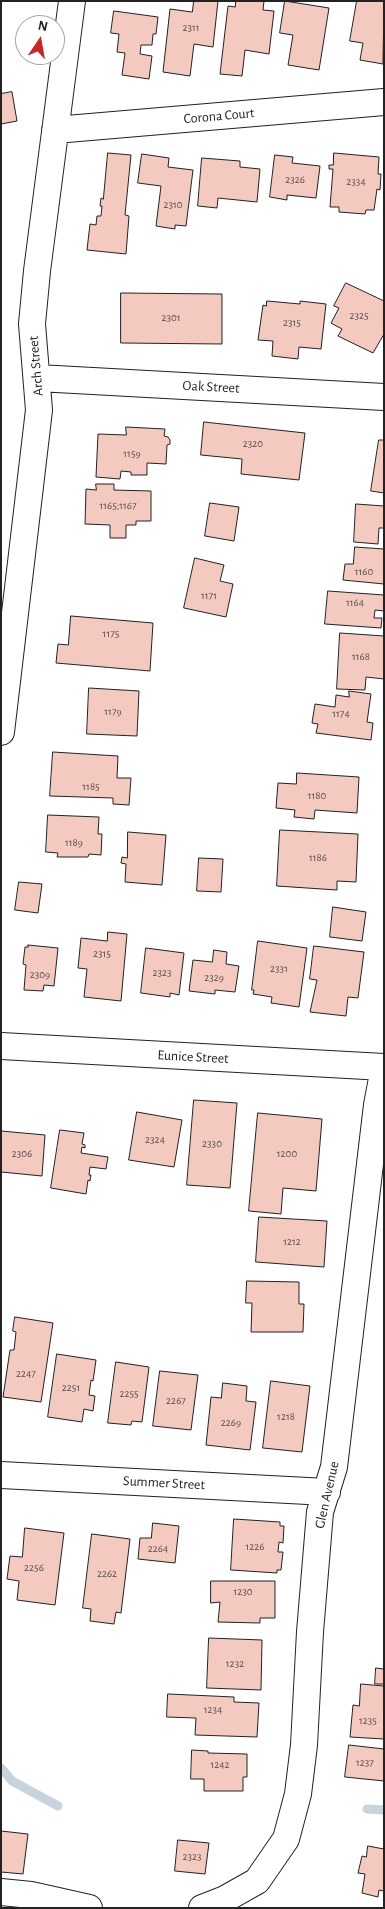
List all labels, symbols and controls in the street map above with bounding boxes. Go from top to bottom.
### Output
north arrow [15,15,65,65]
text: N [37,18,49,34]
house number: 2311 [182,21,200,35]
street label: Corona Court [183,105,255,127]
house number: 2326 [285,173,305,187]
house number: 2334 [346,175,366,189]
house number: 2310 [163,198,183,212]
house number: 2325 [349,309,369,323]
house number: 2301 [161,311,181,325]
house number: 2315 [283,316,301,330]
street label: Arch Street [25,335,47,397]
street label: Oak Street [182,377,240,397]
house number: 2320 [243,437,263,451]
house number: 1159 [123,447,141,461]
house number: 1165;1167 [99,499,137,513]
house number: 1160 [355,565,373,579]
house number: 1171 [201,589,217,603]
house number: 1164 [346,596,364,610]
house number: 1175 [103,627,119,641]
house number: 1168 [352,650,370,664]
house number: 1179 [104,705,122,719]
house number: 1174 [332,707,350,721]
house number: 1185 [82,780,100,794]
house number: 1180 [308,789,326,803]
house number: 1189 [65,836,83,850]
house number: 1186 [309,851,327,865]
house number: 2315 [93,947,111,961]
house number: 2331 [270,962,288,976]
house number: 2323 [152,966,172,980]
house number: 2309 [30,968,50,982]
house number: 2329 [204,971,224,985]
street label: Eunice Street [157,1047,229,1067]
house number: 2324 [145,1133,165,1147]
house number: 2330 [202,1137,222,1151]
house number: 2306 [12,1147,32,1161]
house number: 1200 [277,1147,297,1161]
house number: 1212 [283,1235,301,1249]
house number: 2247 [16,1367,36,1381]
house number: 2251 [62,1381,80,1395]
house number: 2255 [119,1387,139,1401]
house number: 2267 [166,1394,186,1408]
house number: 1218 [277,1410,295,1424]
house number: 2269 [221,1416,241,1430]
street label: Glen Avenue [311,1460,343,1530]
street label: Summer Street [123,1472,205,1494]
house number: 1226 [246,1540,264,1554]
house number: 2264 [148,1542,168,1556]
house number: 2256 [24,1561,44,1575]
house number: 2262 [97,1567,117,1581]
house number: 1230 [233,1585,253,1599]
house number: 1232 [226,1657,244,1671]
house number: 1234 [204,1703,222,1717]
house number: 1235 [359,1714,377,1728]
house number: 1237 [356,1756,374,1770]
house number: 1242 [210,1758,230,1772]
house number: 2323 [182,1850,202,1864]

